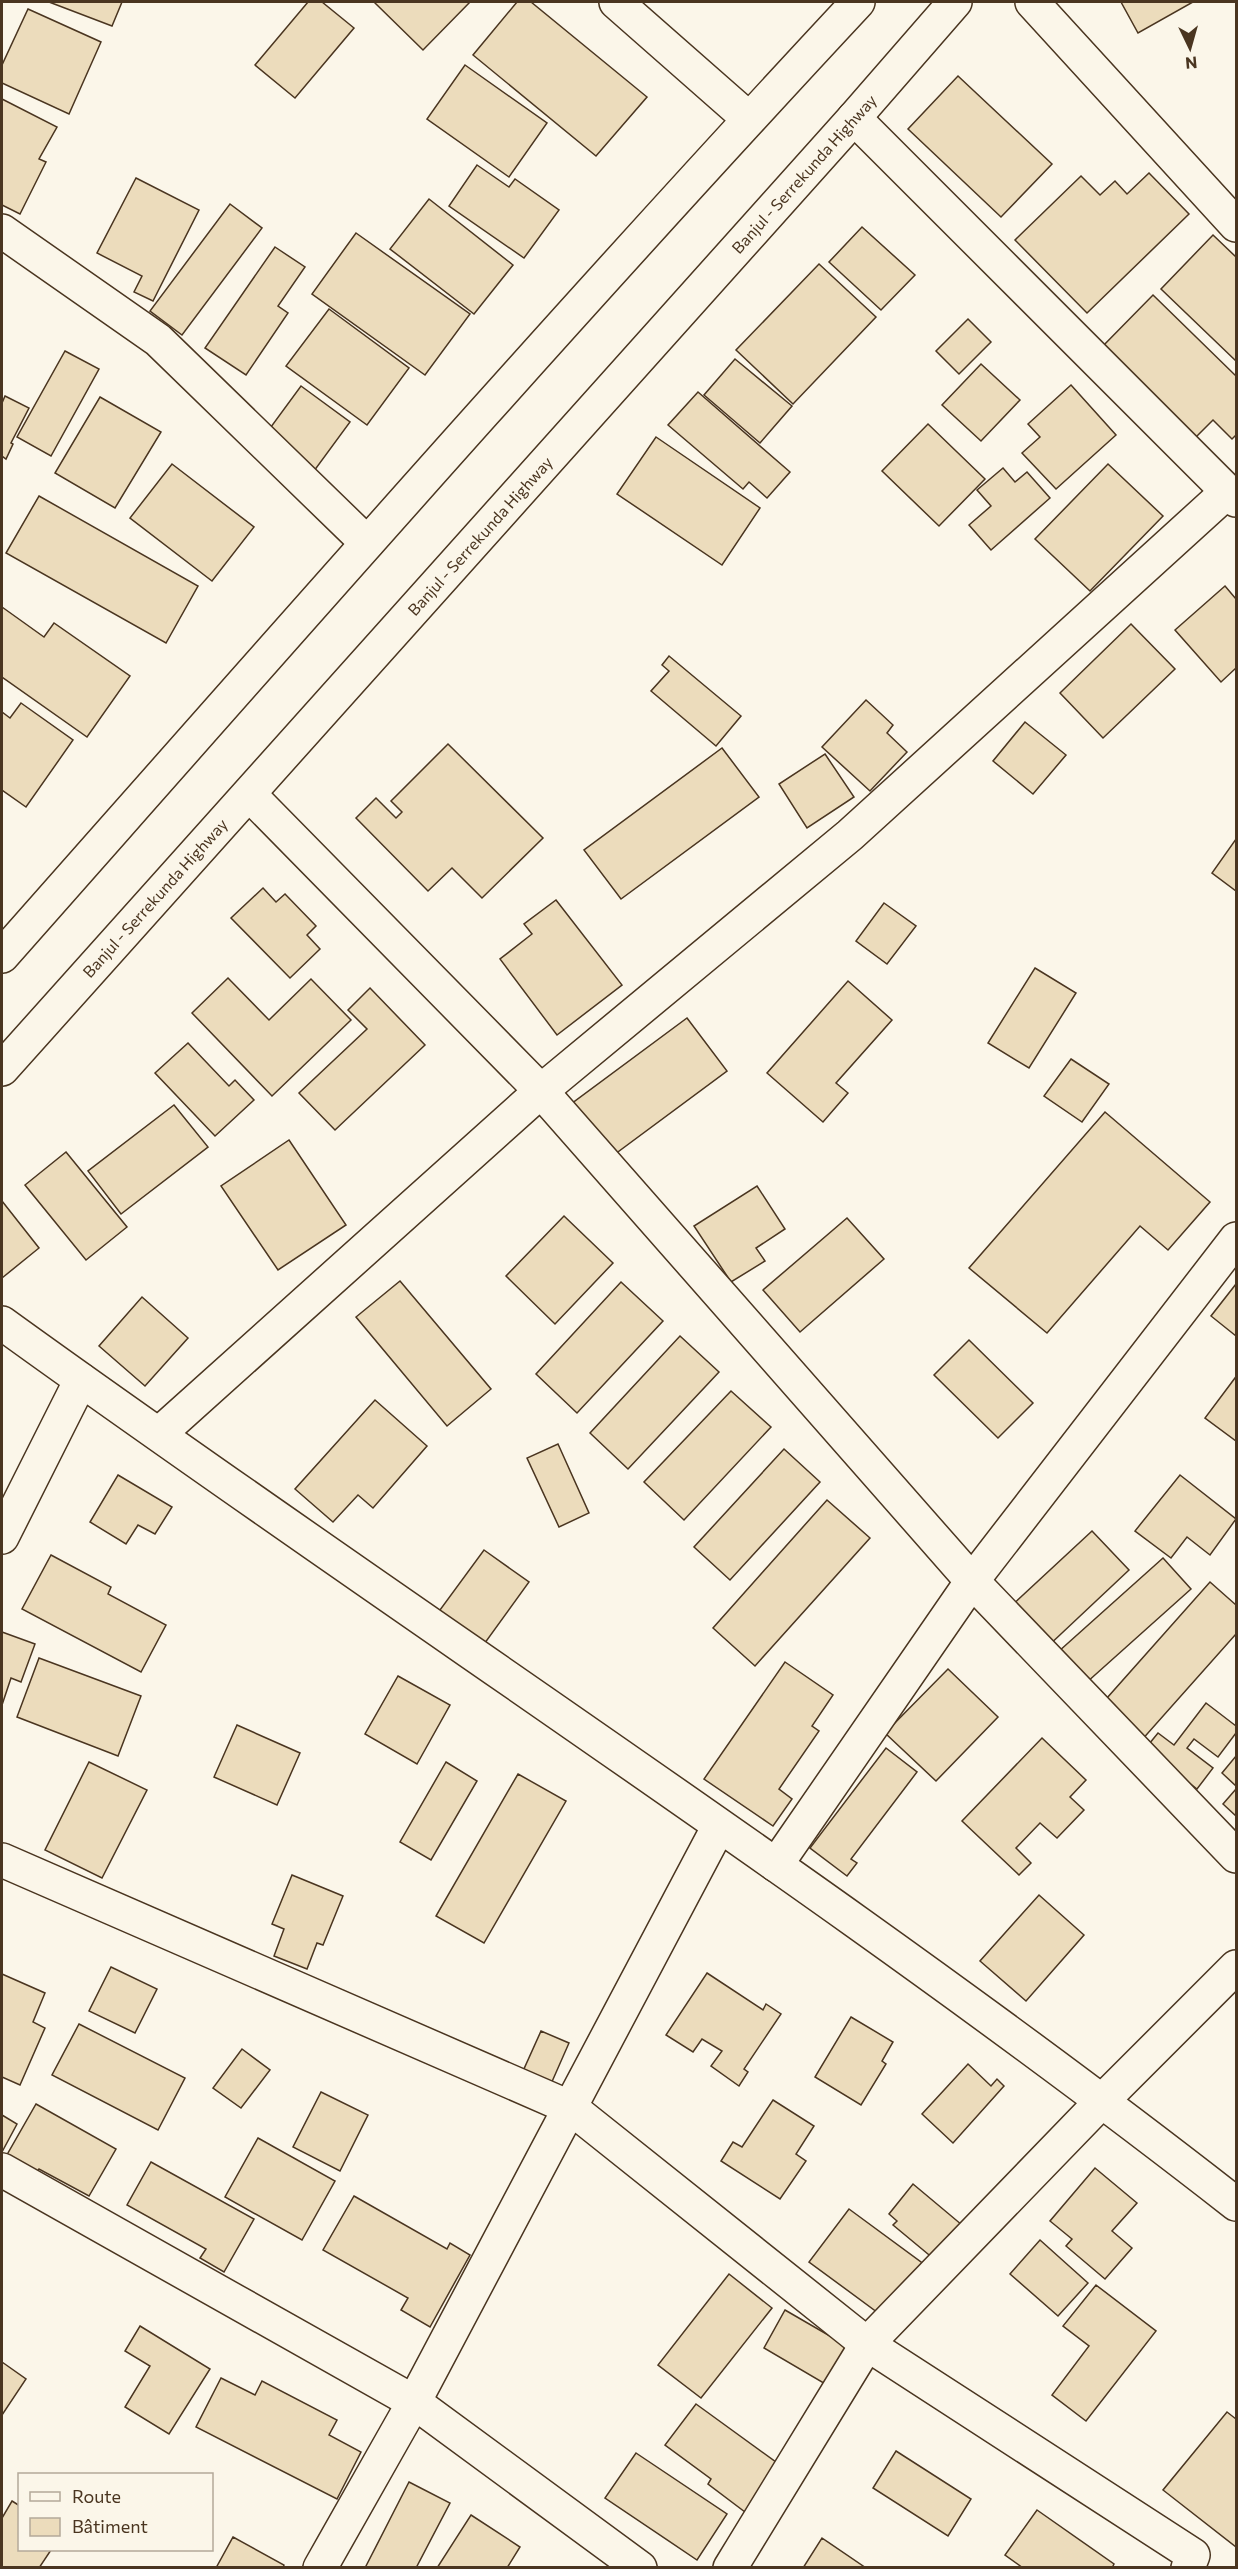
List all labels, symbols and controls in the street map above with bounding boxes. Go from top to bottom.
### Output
north arrow [1160,18,1220,78]
text: N [1185,53,1198,73]
street label: Banjul - Serrekunda Highway [727,90,880,257]
street label: Banjul - Serrekunda Highway [403,452,556,619]
street label: Banjul - Serrekunda Highway [78,814,231,981]
legend [18,2473,213,2551]
text: Route [72,2485,121,2507]
text: Bâtiment [72,2515,148,2537]

